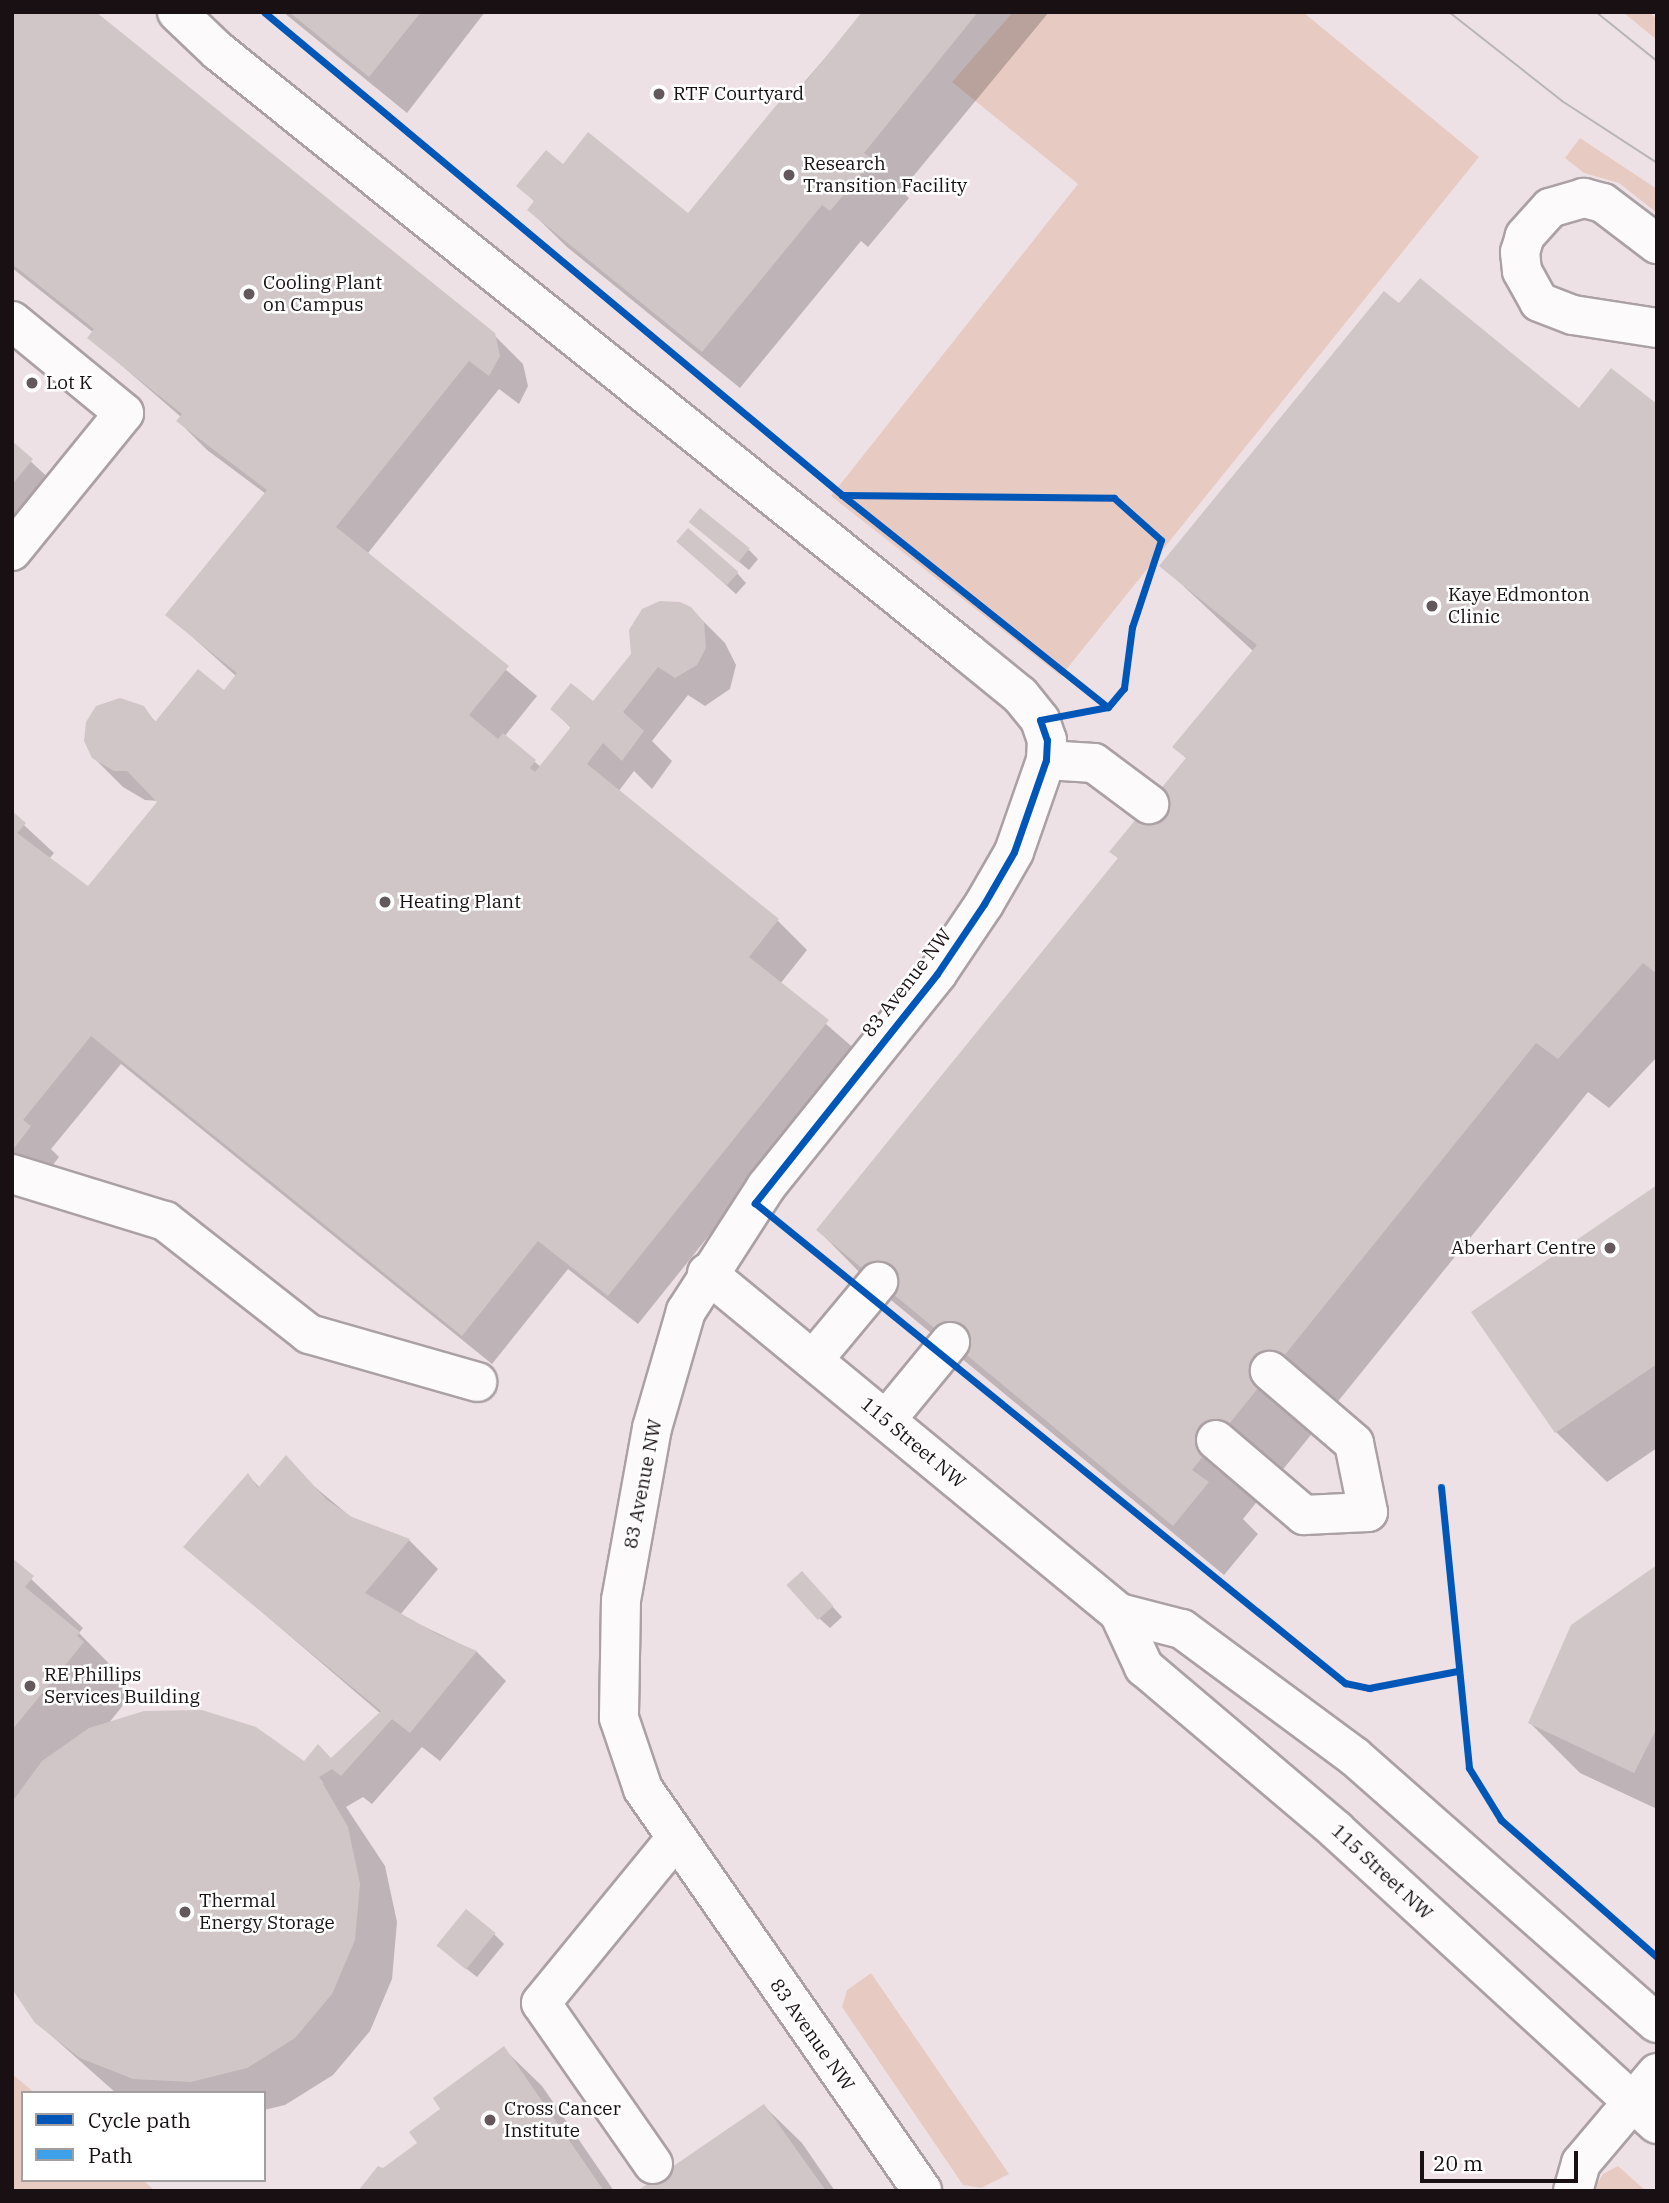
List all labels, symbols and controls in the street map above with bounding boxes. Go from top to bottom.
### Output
place label: RTF Courtyard [673,83,804,105]
marker: RTF Courtyard [651,86,667,102]
place label: Research Transition Facility [803,153,967,197]
marker: Research Transition Facility [781,167,797,183]
place label: Cooling Plant on Campus [263,272,382,316]
marker: Cooling Plant on Campus [241,286,257,302]
place label: Lot K [46,372,93,394]
marker: Lot K [24,375,40,391]
place label: Kaye Edmonton Clinic [1448,584,1590,628]
marker: Kaye Edmonton Clinic [1422,596,1442,616]
place label: Heating Plant [399,891,521,913]
marker: Heating Plant [377,894,393,910]
street label: 83 Avenue NW [858,924,956,1042]
place label: Aberhart Centre [1451,1237,1596,1259]
marker: Aberhart Centre [1602,1240,1618,1256]
street label: 115 Street NW [856,1393,970,1493]
street label: 83 Avenue NW [619,1417,667,1551]
place label: RE Phillips Services Building [44,1664,200,1708]
marker: RE Phillips Services Building [22,1678,38,1694]
street label: 115 Street NW [1327,1819,1437,1925]
place label: Thermal Energy Storage [199,1890,335,1934]
marker: Thermal Energy Storage [177,1904,193,1920]
street label: 83 Avenue NW [765,1975,859,2095]
legend [21,2091,266,2182]
place label: Cross Cancer Institute [504,2098,621,2142]
text: Cycle path [88,2106,191,2134]
marker: Cross Cancer Institute [482,2112,498,2128]
scale bar [1424,2136,1582,2180]
text: Path [88,2141,133,2169]
text: 20 m [1433,2149,1483,2177]

